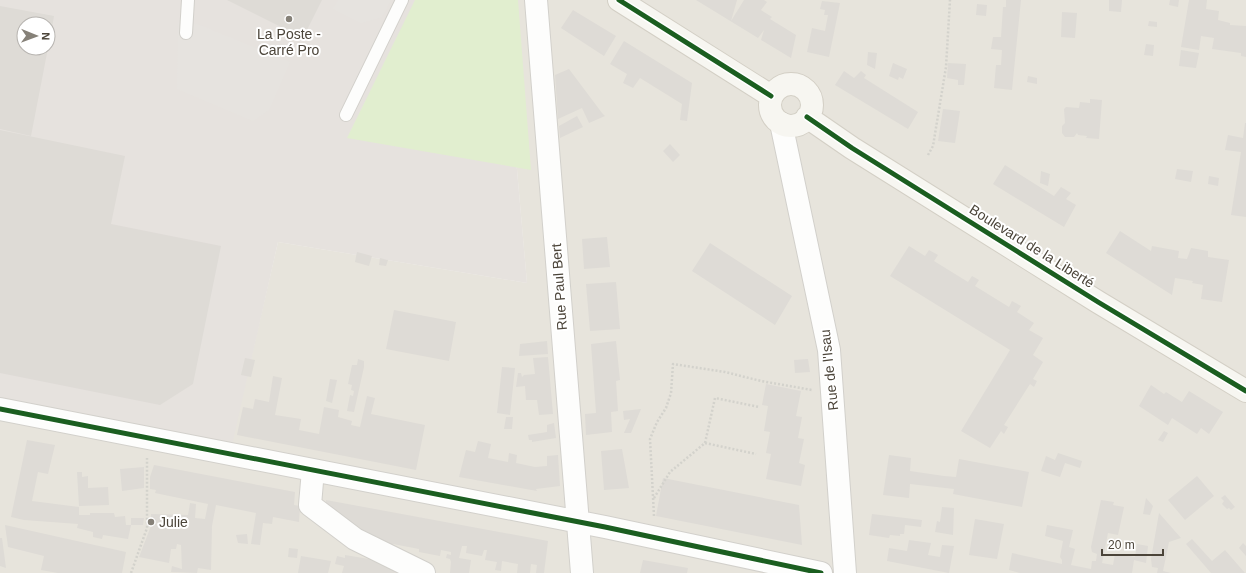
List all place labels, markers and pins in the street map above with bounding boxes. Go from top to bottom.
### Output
marker: La Poste - Carré Pro [284,14,294,24]
place label: La Poste - Carré Pro [257,26,321,58]
place label: Julie [159,514,188,530]
marker: Julie [146,517,156,527]

